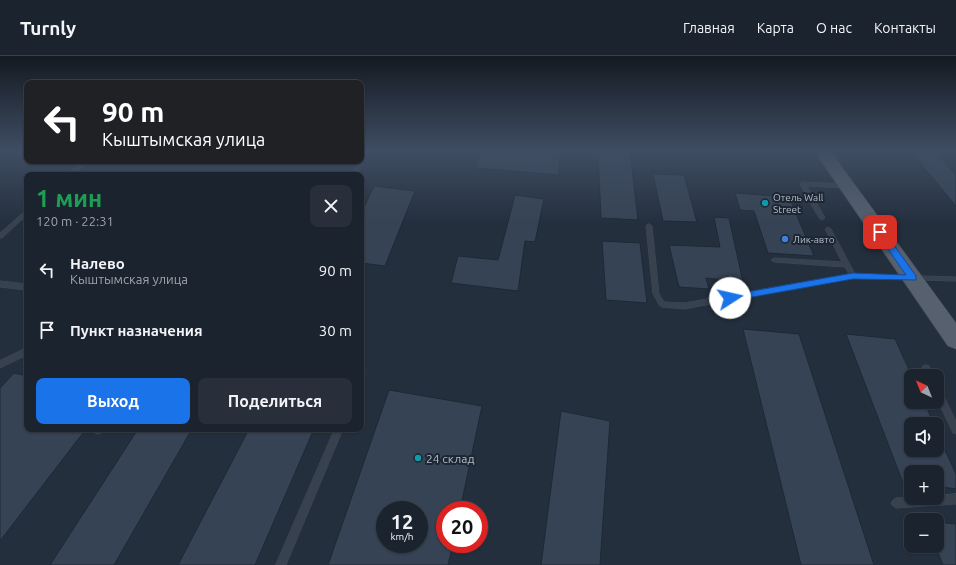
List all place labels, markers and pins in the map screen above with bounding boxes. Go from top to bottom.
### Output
place label: Отель Wall Street [773,192,824,215]
marker: Отель Wall Street [760,198,770,208]
pin [863,215,897,249]
marker: Лик-авто [780,234,790,244]
place label: Лик-авто [793,234,835,245]
place label: 24 склад [426,452,475,465]
marker: 24 склад [413,453,423,463]

